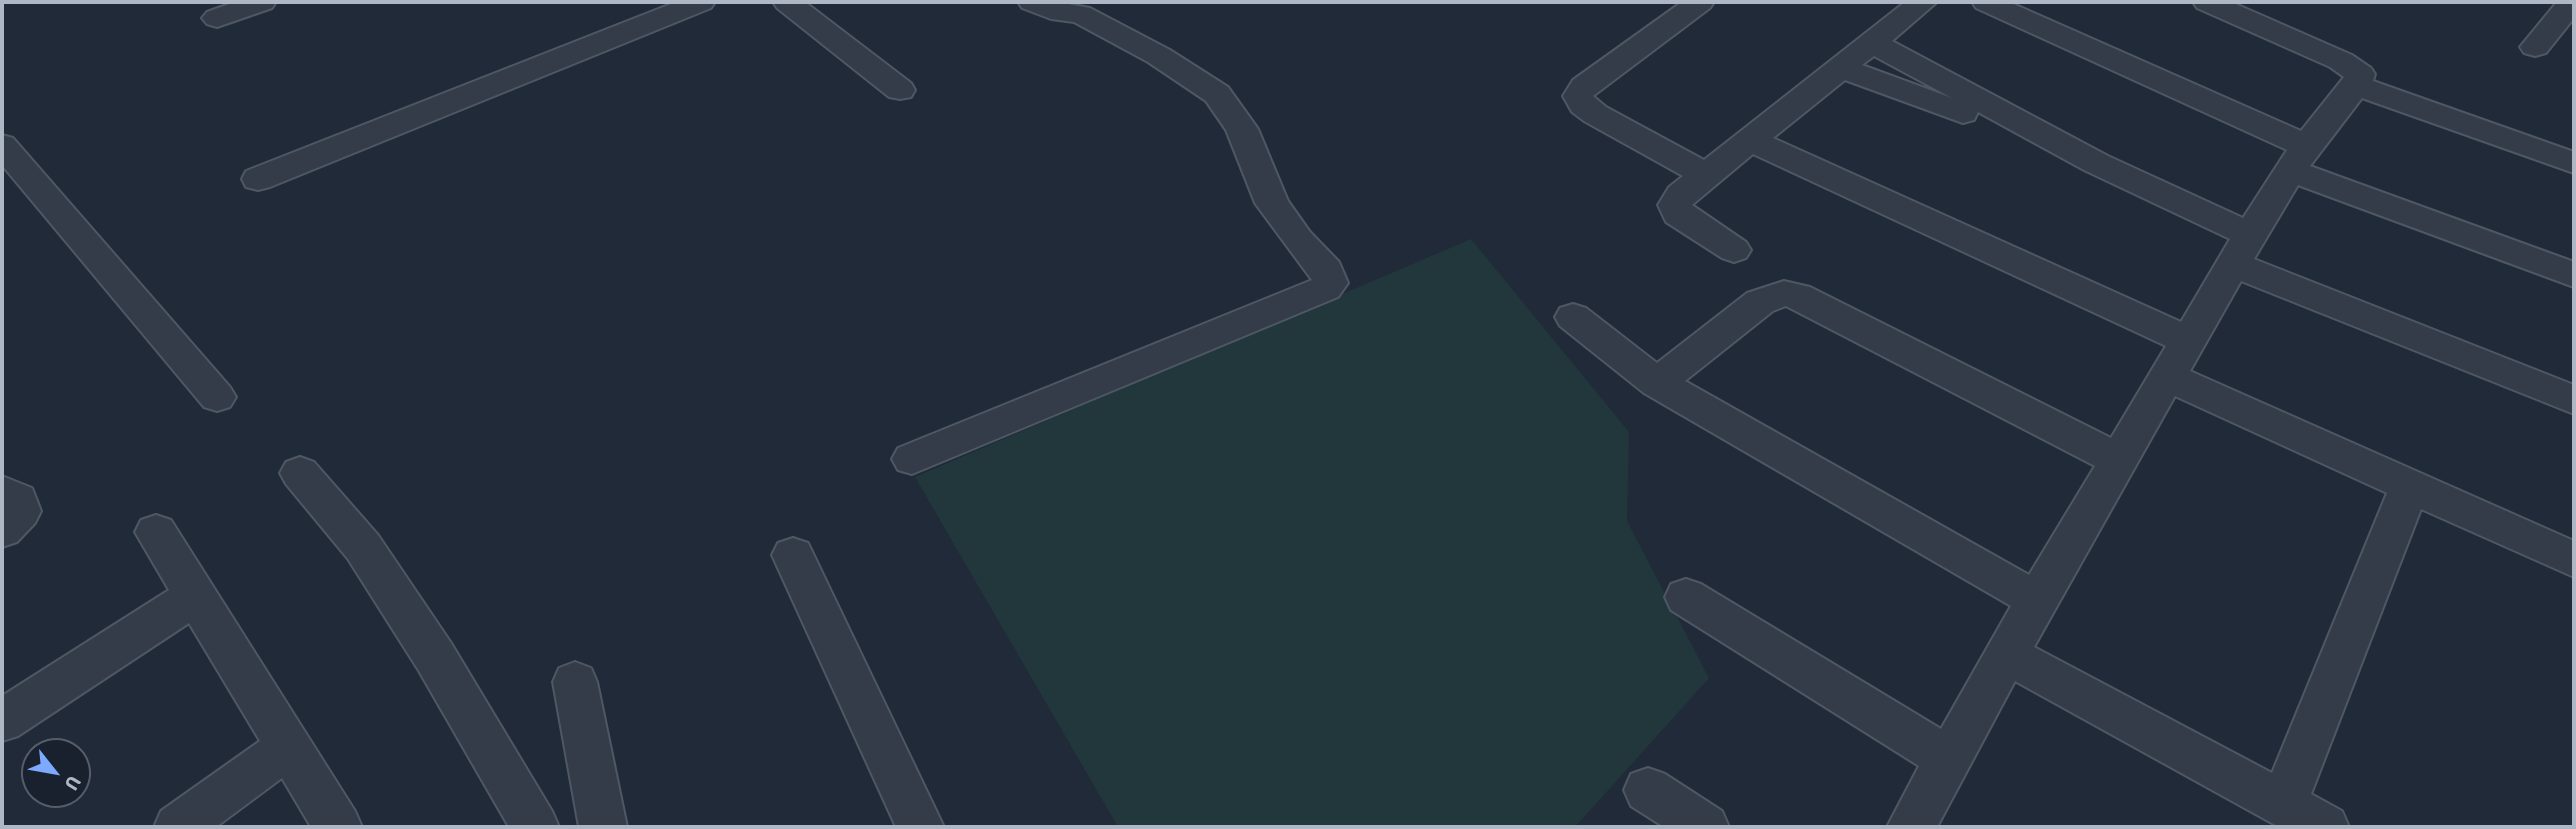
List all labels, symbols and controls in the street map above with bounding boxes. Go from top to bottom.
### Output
north arrow [21,738,91,808]
text: U [59,771,86,794]

